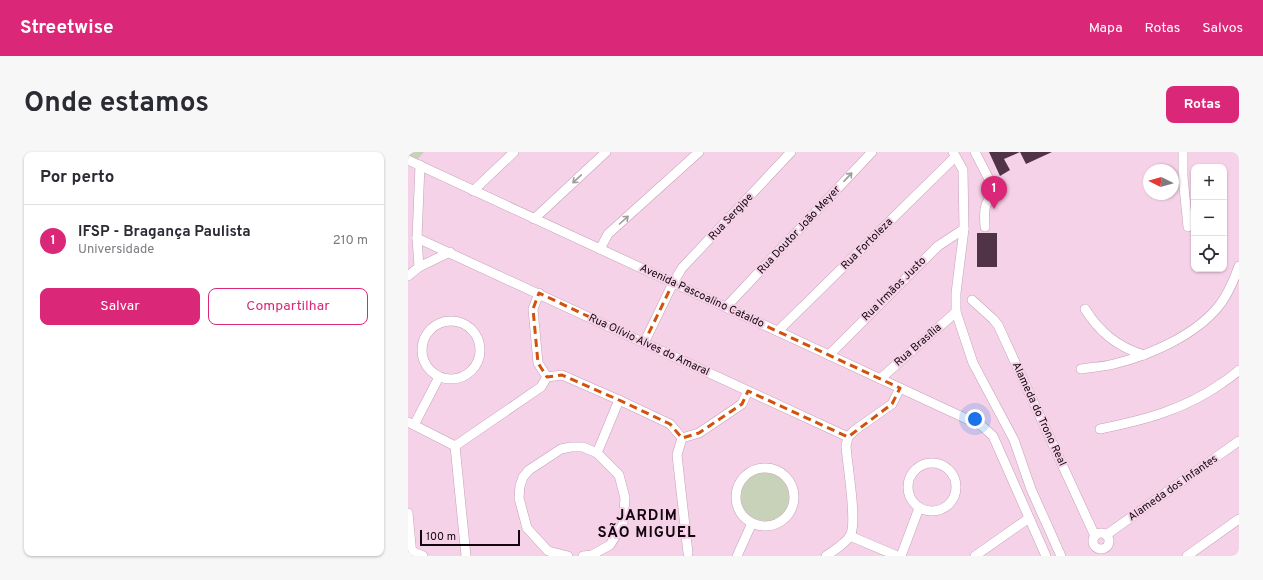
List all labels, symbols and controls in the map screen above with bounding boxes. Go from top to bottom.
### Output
text: Streetwise [20,16,113,40]
text: Mapa [1089,20,1123,37]
text: Rotas [1145,20,1180,37]
text: Salvos [1202,20,1243,37]
text: Onde estamos [24,86,209,122]
button: Rotas [1166,86,1239,123]
north arrow [1143,164,1179,200]
map controls [1191,164,1227,272]
button: + [1191,164,1227,200]
text: Por perto [40,167,114,189]
one-way arrow [844,172,853,182]
one-way arrow [572,174,582,183]
pin: 1 [981,176,1007,209]
street label: Rua Doutor João Meyer [754,182,844,277]
street label: Rua Sergipe [706,190,756,244]
button: − [1191,200,1227,236]
one-way arrow [619,215,629,224]
street label: Rua Fortoleza [838,215,896,273]
text: IFSP - Bragança Paulista [78,223,251,242]
text: 1 [50,233,56,249]
text: 210 m [333,233,368,249]
button: locate [1191,236,1227,272]
text: Universidade [78,242,154,258]
street label: Rua Irmãos Justo [859,254,929,324]
street label: Avenida Pascoalino Cataldo [637,261,767,331]
button: Salvar [40,288,200,325]
button: Compartilhar [208,288,368,325]
street label: Rua Olívio Alves do Amaral [586,311,712,379]
street label: Rua Brasília [891,320,945,369]
street label: Alameda do Trono Real [1009,360,1069,468]
your location [965,409,985,429]
street label: Alameda dos Infantes [1125,452,1221,524]
district label: JARDIM SÃO MIGUEL [597,507,697,543]
scale bar [420,528,520,547]
text: 100 m [426,530,456,544]

